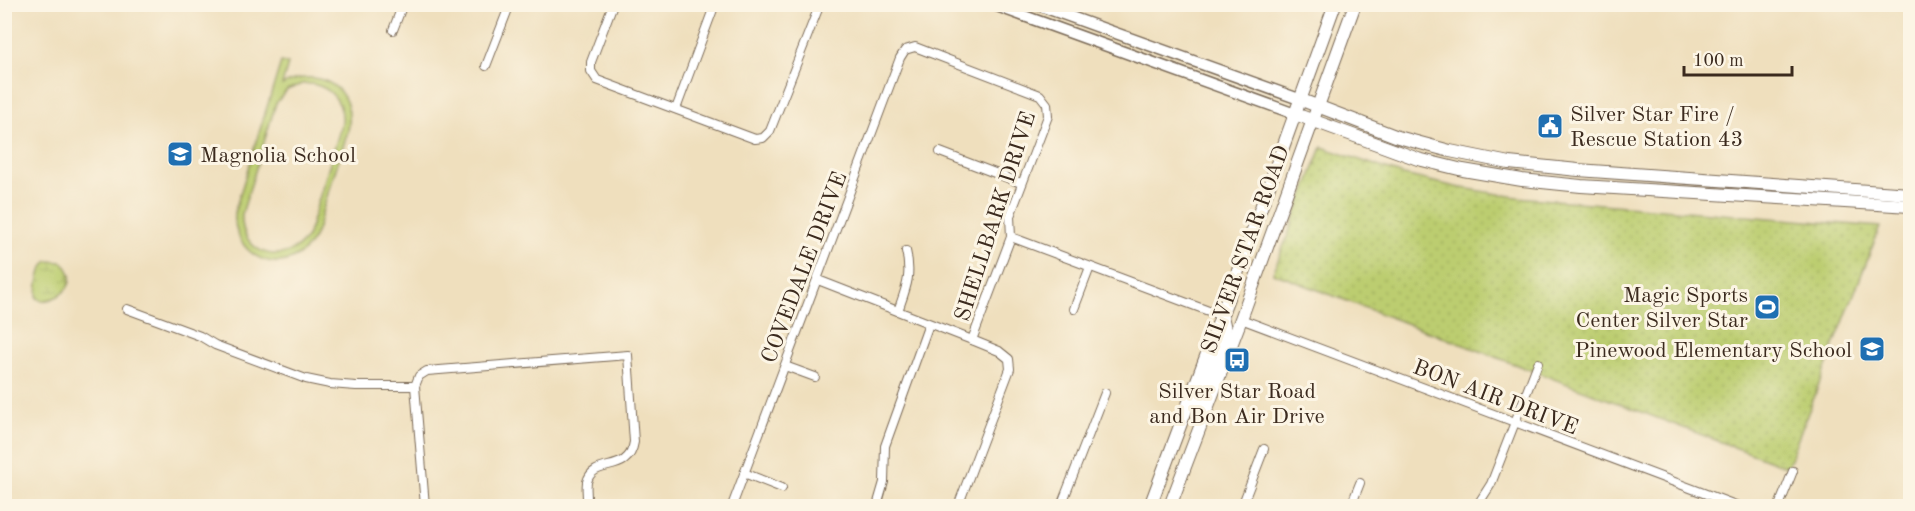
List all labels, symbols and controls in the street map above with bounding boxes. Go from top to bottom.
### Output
scale bar [1684,39,1792,77]
text: 100 m [1693,52,1744,70]
place label: Silver Star Fire / Rescue Station 43 [1570,104,1743,151]
street label: SHELLBARK DRIVE [952,109,1040,324]
public building icon: Silver Star Fire / Rescue Station 43 [1535,111,1565,141]
school or university icon: Magnolia School [165,139,195,169]
street label: SILVER STAR ROAD [1198,143,1294,357]
place label: Magnolia School [200,145,356,167]
street label: COVEDALE DRIVE [758,169,851,366]
place label: Magic Sports Center Silver Star [1576,285,1748,332]
sports icon: Magic Sports Center Silver Star [1752,292,1782,322]
school or university icon: Pinewood Elementary School [1857,334,1887,364]
place label: Pinewood Elementary School [1575,340,1852,362]
bus stop icon: Silver Star Road and Bon Air Drive [1222,345,1252,375]
street label: BON AIR DRIVE [1410,356,1581,439]
place label: Silver Star Road and Bon Air Drive [1149,381,1325,428]

